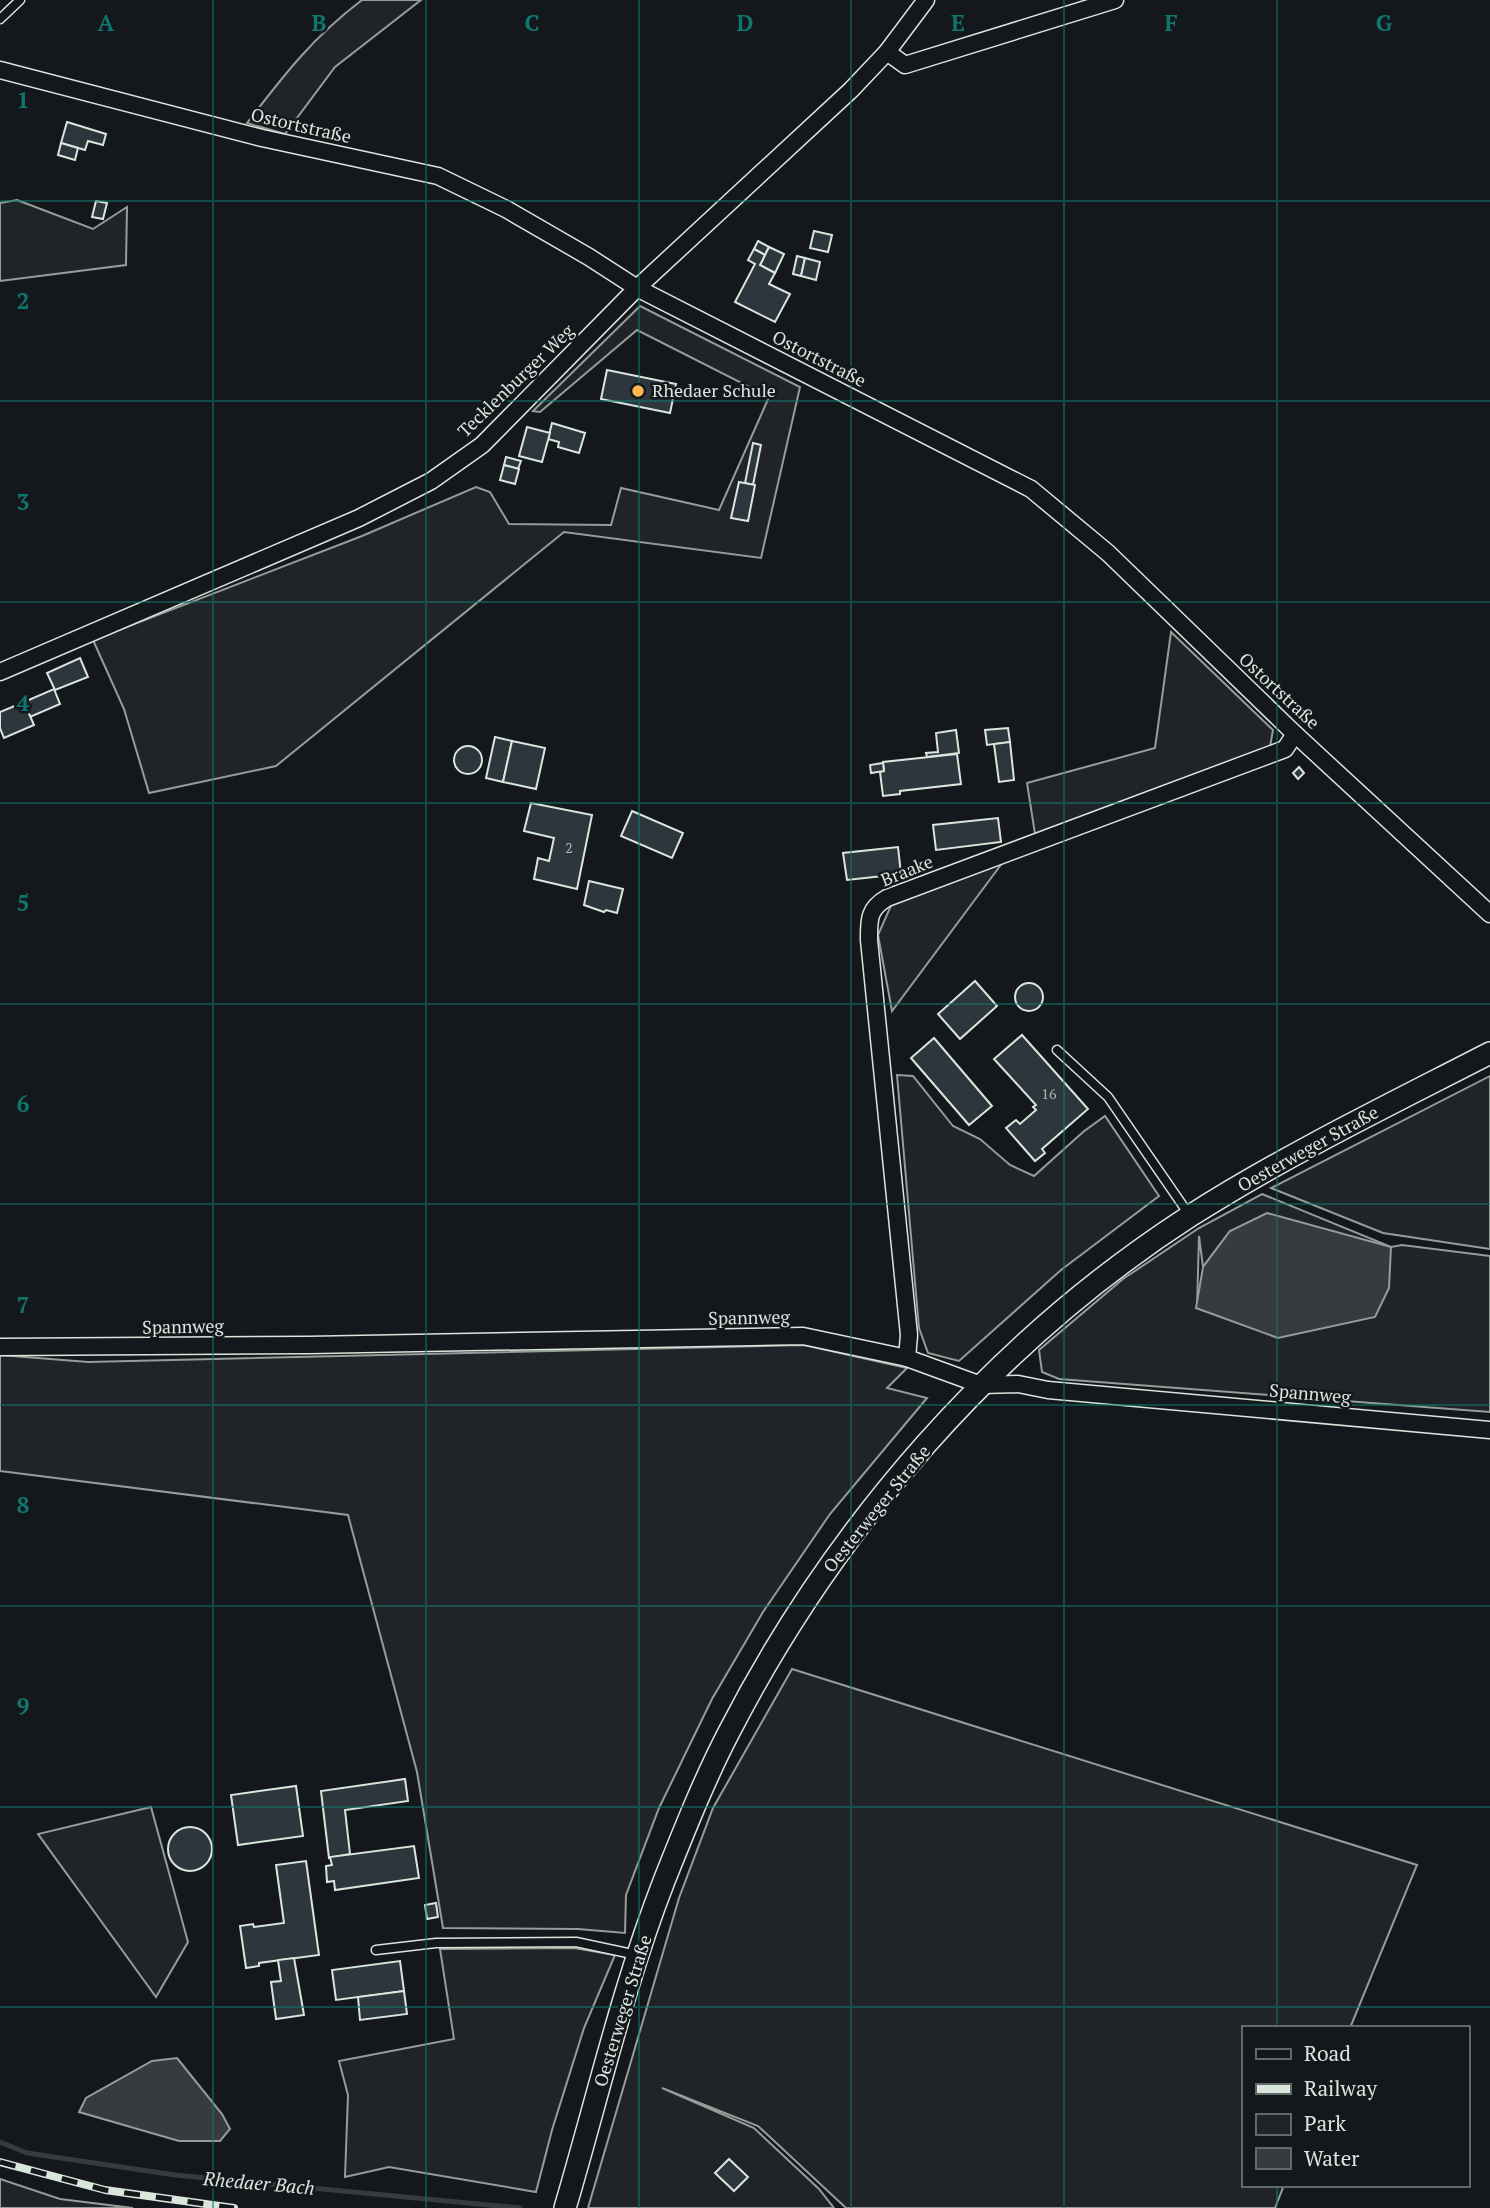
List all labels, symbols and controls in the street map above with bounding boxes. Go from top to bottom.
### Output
text: A [98,7,115,38]
text: B [312,7,327,38]
text: C [525,7,540,38]
text: D [737,7,754,38]
text: E [951,7,965,38]
text: F [1164,7,1178,38]
text: G [1376,7,1393,38]
text: 1 [17,84,30,115]
street label: Ostortstraße [249,102,354,148]
text: 2 [17,285,30,316]
street label: Tecklenburger Weg [452,318,579,442]
street label: Ostortstraße [768,324,871,392]
place label: Rhedaer Schule [652,378,776,402]
marker: Rhedaer Schule [630,383,646,399]
text: 3 [17,486,30,517]
street label: Ostortstraße [1234,647,1325,734]
text: 4 [17,687,30,718]
house number: 2 [565,838,573,857]
street label: Braake [877,849,936,891]
text: 5 [17,887,30,918]
house number: 16 [1042,1084,1057,1103]
text: 6 [17,1088,30,1119]
street label: Oesterweger Straße [1233,1099,1382,1197]
text: 7 [17,1289,30,1320]
street label: Spannweg [708,1304,791,1330]
street label: Spannweg [142,1313,225,1339]
street label: Spannweg [1268,1377,1352,1409]
street label: Oesterweger Straße [817,1440,935,1577]
text: 8 [17,1489,30,1520]
text: 9 [17,1690,30,1721]
street label: Oesterweger Straße [588,1932,657,2090]
legend [1242,2026,1469,2187]
text: Road [1304,2039,1351,2067]
text: Railway [1304,2074,1378,2102]
text: Park [1304,2109,1346,2137]
text: Water [1304,2144,1359,2172]
water label: Rhedaer Bach [201,2165,316,2200]

